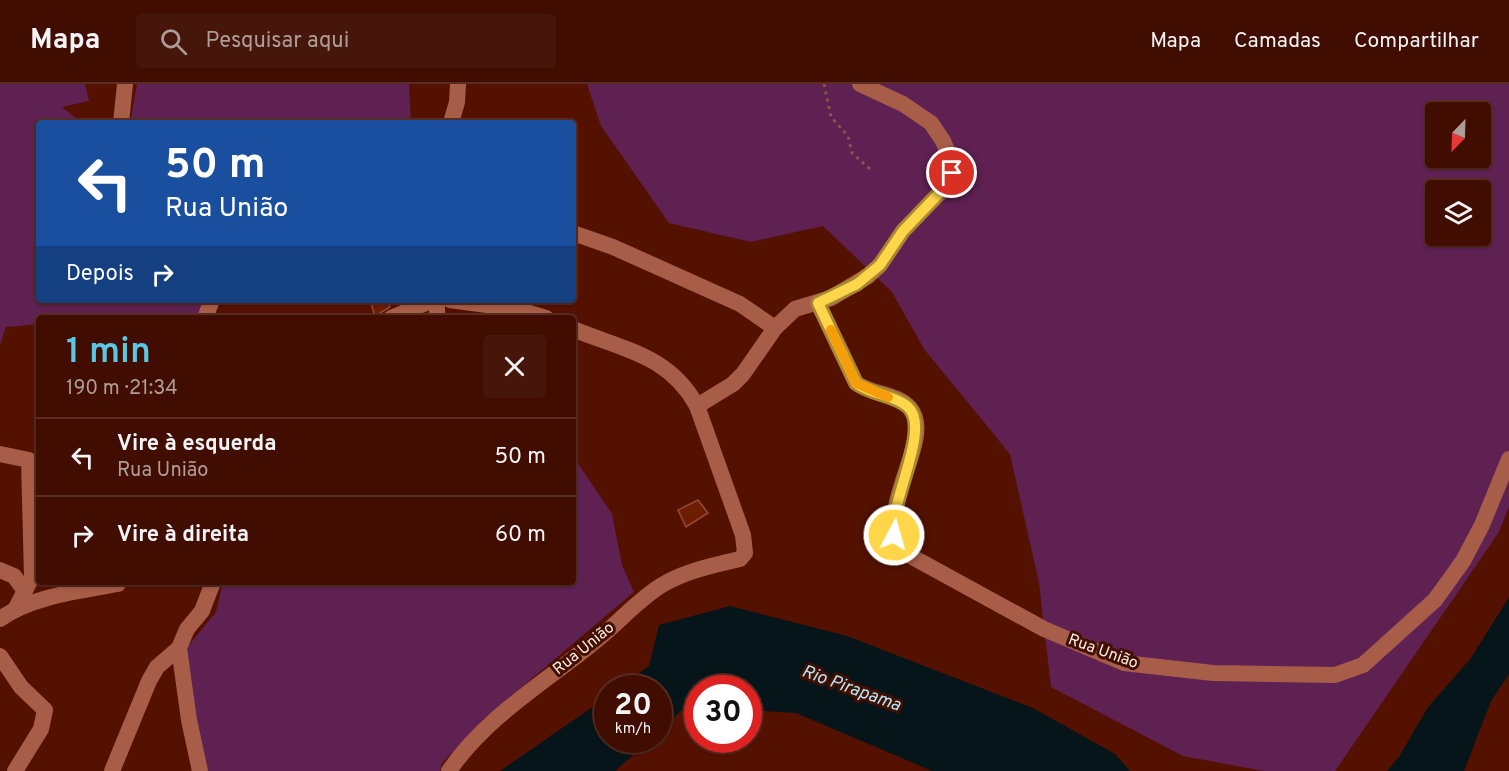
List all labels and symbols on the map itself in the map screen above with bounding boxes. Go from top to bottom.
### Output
north arrow [1425,102,1491,168]
pin [926,147,977,198]
position arrow [862,503,926,567]
street label: Rua União [549,618,619,680]
street label: Rua União [1065,630,1141,674]
water label: Rio Pirapama [798,660,904,718]
speed limit sign: 30 [684,675,762,753]

